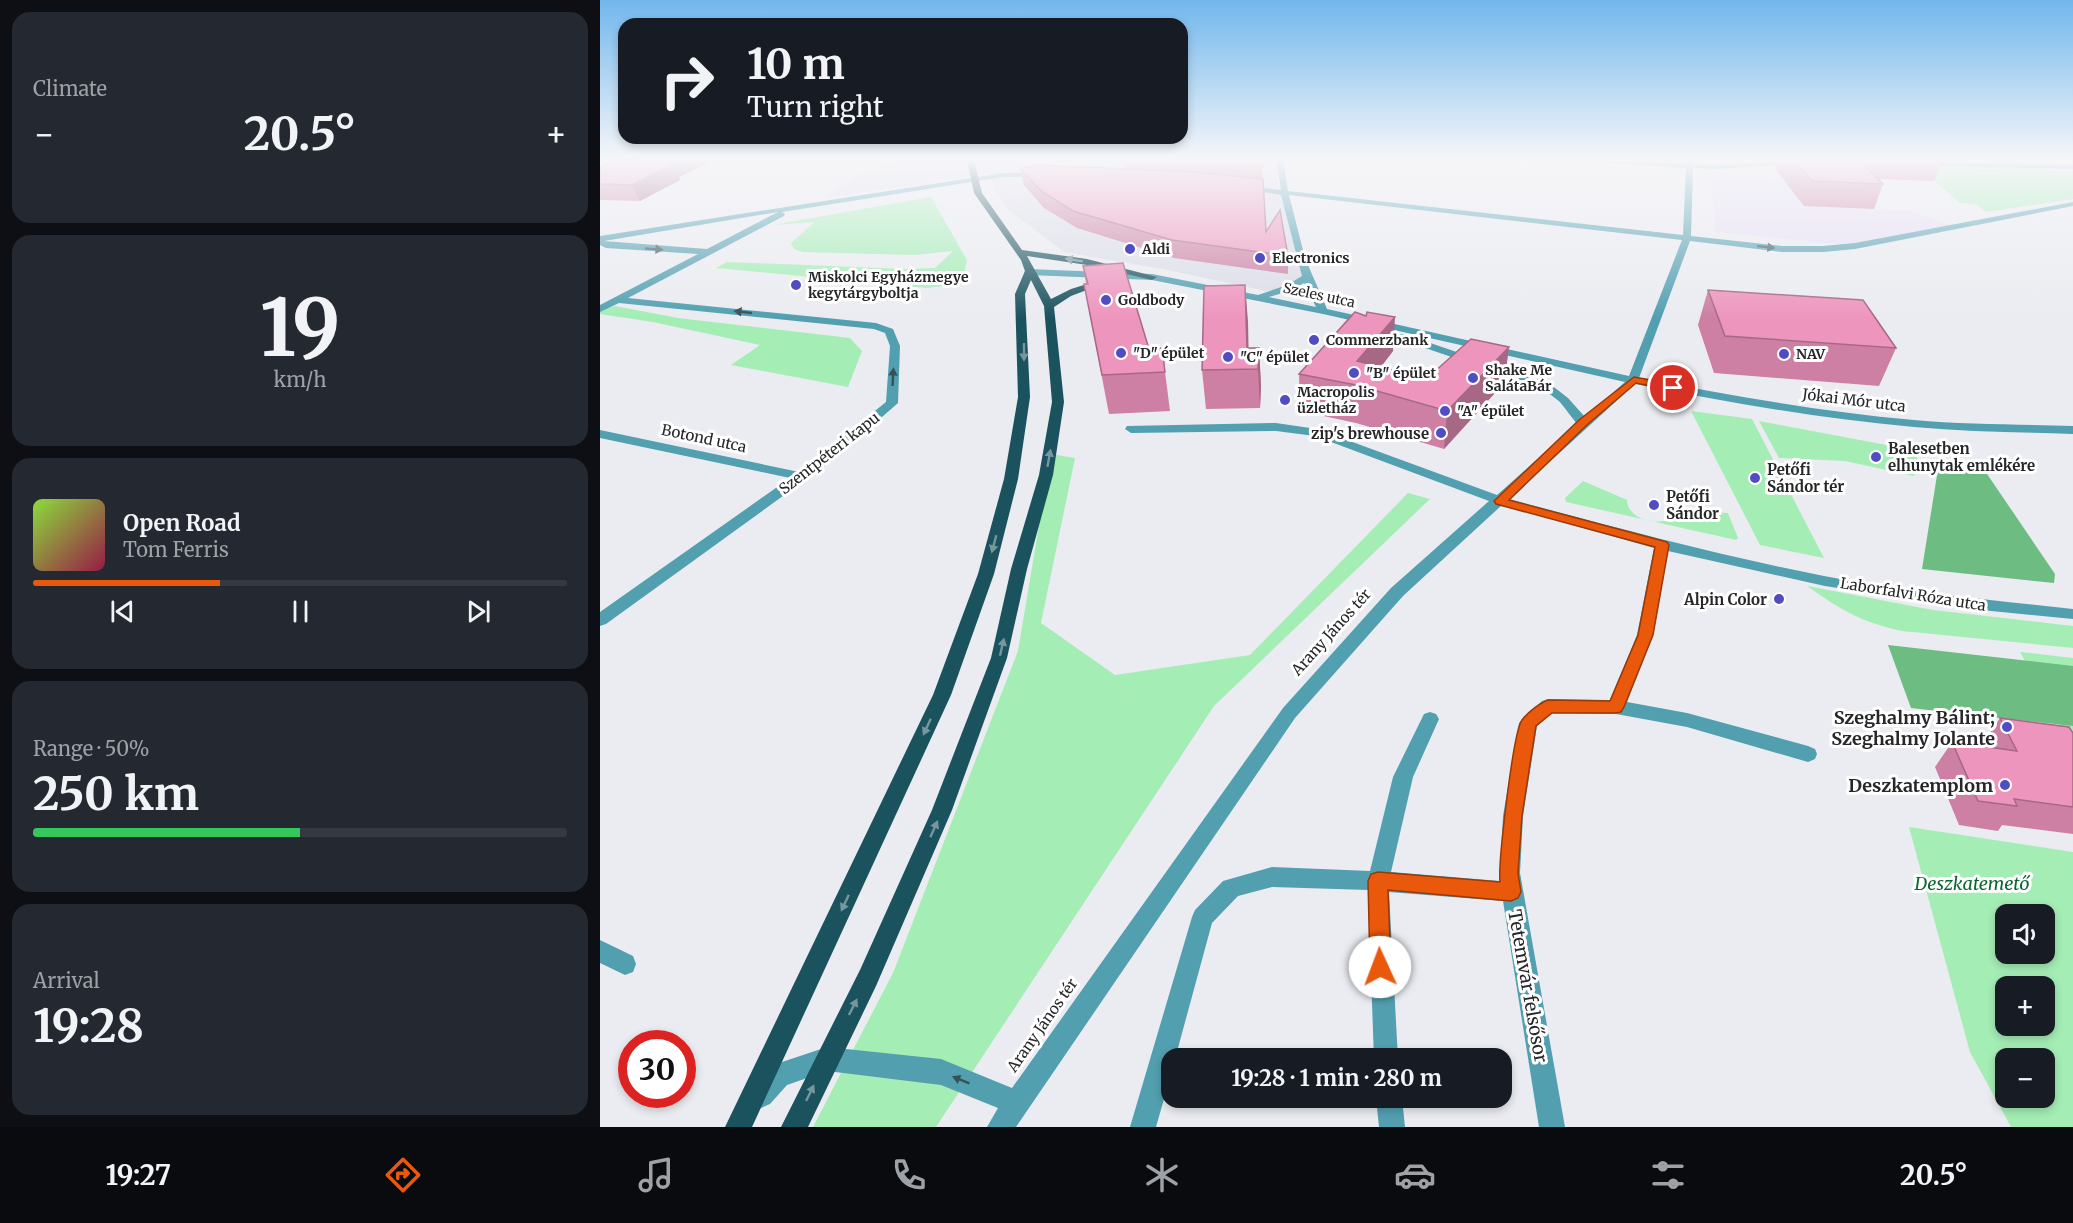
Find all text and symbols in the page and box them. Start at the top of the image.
text: 10 m [747,38,845,90]
icon: right [648,42,726,120]
text: Climate [33,76,107,101]
text: Turn right [747,90,884,124]
text: 20.5° [244,106,356,162]
text: − [33,114,55,155]
text: + [545,114,567,155]
place label: Aldi [1141,240,1170,258]
marker: Aldi [1123,242,1137,256]
one-way arrow [1757,243,1776,252]
one-way arrow [644,244,663,254]
place label: Electronics [1272,249,1350,267]
marker: Electronics [1253,251,1267,265]
one-way arrow [1065,255,1084,264]
place label: Miskolci Egyházmegye kegytárgyboltja [808,268,969,302]
marker: Miskolci Egyházmegye kegytárgyboltja [789,278,803,292]
text: 19 [260,279,340,377]
street label: Szeles utca [1281,279,1357,312]
place label: Goldbody [1118,291,1185,309]
marker: Goldbody [1099,293,1113,307]
one-way arrow [733,307,752,317]
place label: Commerzbank [1326,331,1429,349]
marker: Commerzbank [1307,333,1321,347]
one-way arrow [1019,342,1028,361]
place label: "D" épület [1133,344,1205,362]
place label: NAV [1796,345,1826,363]
marker: "D" épület [1114,346,1128,360]
marker: NAV [1777,347,1791,361]
place label: "C" épület [1240,348,1310,366]
marker: "C" épület [1221,350,1235,364]
place label: Shake Me SalátaBár [1485,361,1552,395]
pin [1647,362,1698,413]
place label: "B" épület [1366,364,1436,382]
marker: "B" épület [1347,366,1361,380]
text: km/h [274,367,326,392]
one-way arrow [889,367,898,386]
marker: Shake Me SalátaBár [1466,371,1480,385]
icon: arrive [1656,371,1689,404]
place label: Macropolis üzletház [1297,383,1375,417]
street label: Jókai Mór utca [1800,384,1907,416]
marker: Macropolis üzletház [1278,393,1292,407]
place label: "A" épület [1457,402,1525,420]
marker: "A" épület [1438,404,1452,418]
street label: Szentpéteri kapu [775,408,883,498]
street label: Botond utca [660,420,748,456]
place label: zip's brewhouse [1311,424,1429,443]
marker: zip's brewhouse [1434,426,1448,440]
place label: Balesetben elhunytak emlékére [1888,439,2035,475]
one-way arrow [1044,448,1053,467]
marker: Balesetben elhunytak emlékére [1869,450,1883,464]
place label: Petőfi Sándor tér [1767,460,1844,496]
marker: Petőfi Sándor tér [1748,471,1762,485]
place label: Petőfi Sándor [1666,487,1719,523]
marker: Petőfi Sándor [1647,498,1661,512]
text: Open Road [123,509,241,537]
one-way arrow [989,535,998,553]
text: Tom Ferris [123,537,229,562]
street label: Laborfalvi Róza utca [1839,573,1987,615]
street label: Arany János tér [1286,585,1375,680]
place label: Alpin Color [1683,590,1767,609]
marker: Alpin Color [1772,592,1786,606]
icon: previous [106,595,139,628]
icon: pause [284,595,317,628]
icon: next [462,595,495,628]
one-way arrow [997,637,1007,656]
place label: Szeghalmy Bálint; Szeghalmy Jolante [1831,706,1995,750]
one-way arrow [923,718,932,735]
marker: Szeghalmy Bálint; Szeghalmy Jolante [2000,720,2014,734]
text: Range · 50% [33,736,150,761]
text: 250 km [33,766,199,822]
place label: Deszkatemplom [1848,774,1993,797]
marker: Deszkatemplom [1998,778,2012,792]
one-way arrow [929,820,939,838]
park label: Deszkatemető [1913,872,2031,895]
one-way arrow [840,895,849,912]
map controls [1995,904,2055,1108]
button: sound [1995,904,2055,964]
street label: Tetemvár felsősor [1503,908,1553,1064]
position arrow [1348,935,1412,999]
text: Arrival [33,968,100,993]
street label: Arany János tér [1002,974,1081,1076]
button: + [1995,976,2055,1036]
text: 19:28 [33,998,144,1054]
one-way arrow [848,998,858,1016]
speed limit sign: 30 [618,1030,696,1108]
button: − [1995,1048,2055,1108]
text: 19:28 · 1 min · 280 m [1231,1064,1442,1092]
one-way arrow [952,1075,970,1084]
one-way arrow [805,1084,815,1102]
icon: directions [382,1154,424,1196]
icon: music [635,1154,677,1196]
icon: phone [888,1154,930,1196]
icon: climate [1141,1154,1183,1196]
icon: car [1394,1154,1436,1196]
icon: filters [1647,1154,1689,1196]
text: 19:27 [106,1158,171,1192]
text: 20.5° [1900,1158,1967,1192]

